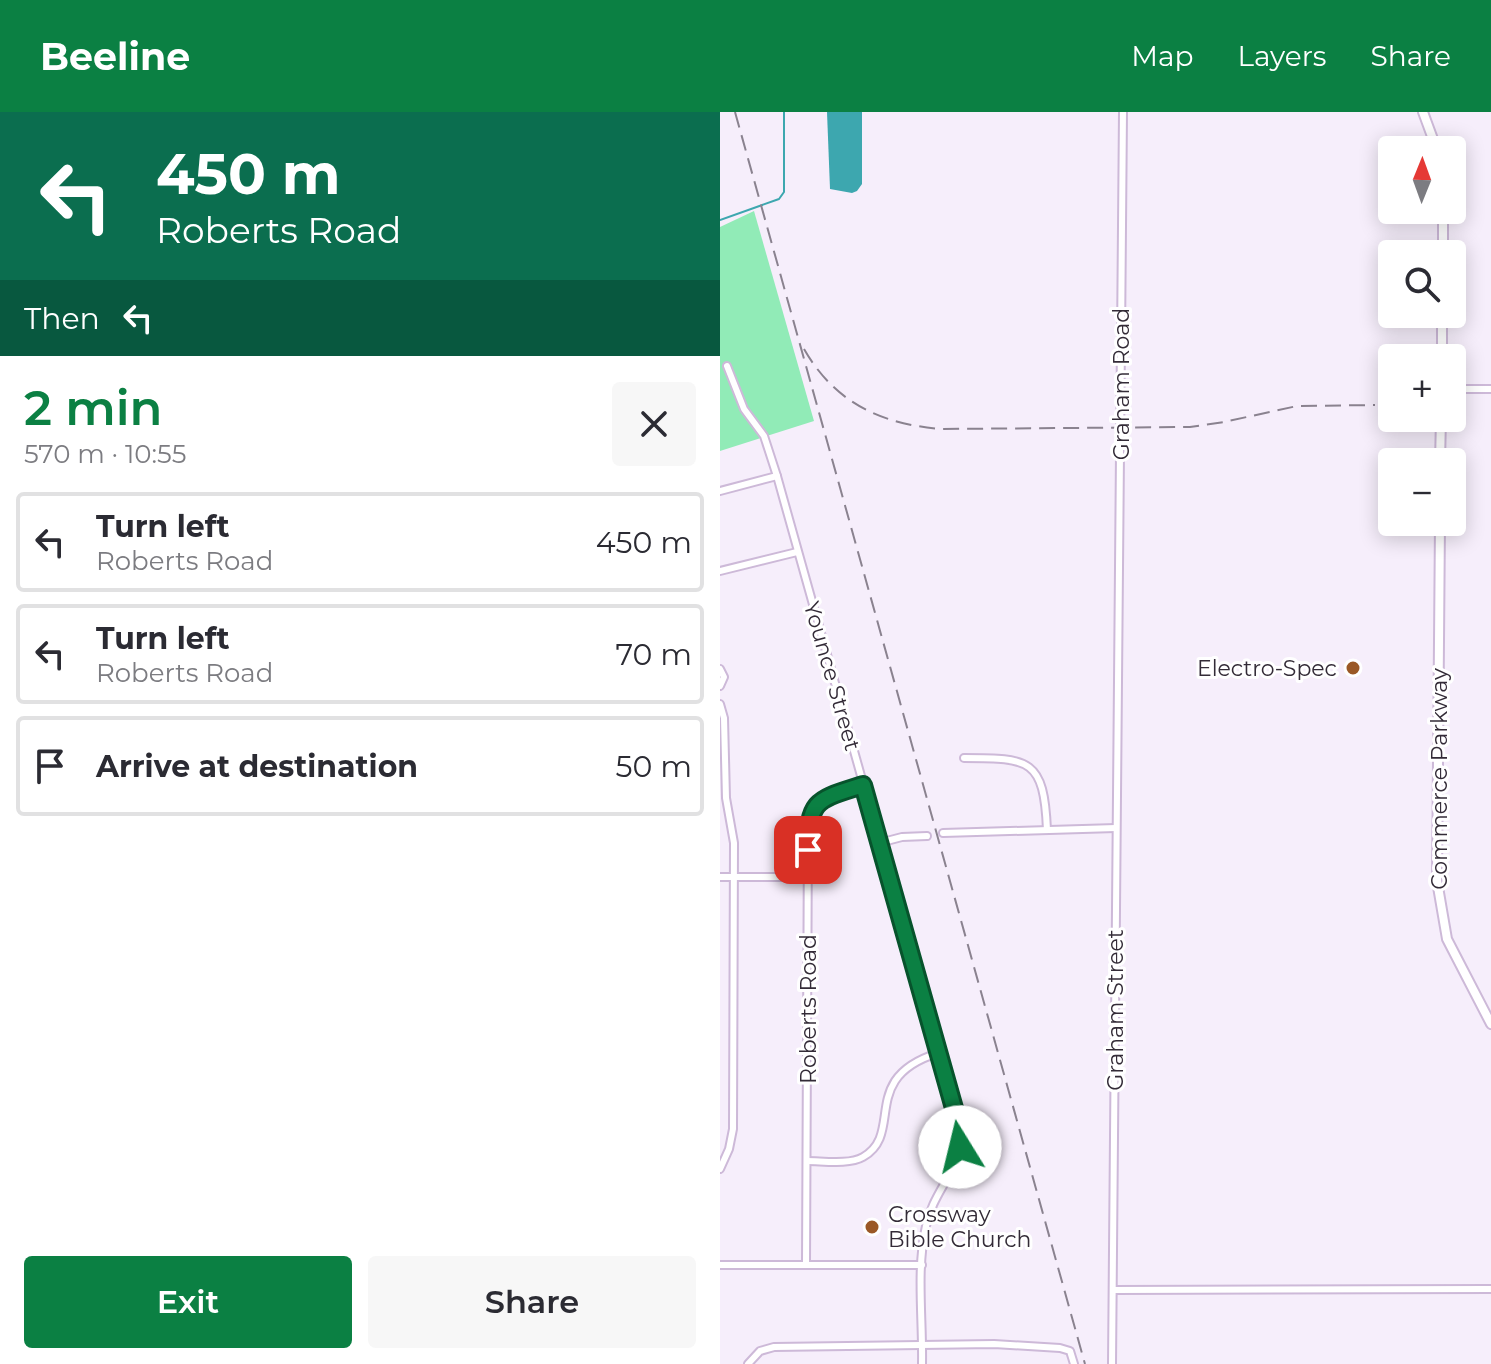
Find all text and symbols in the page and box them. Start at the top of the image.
text: Beeline [40,33,190,80]
text: Map [1131,39,1194,73]
text: Layers [1238,39,1327,73]
text: Share [1371,39,1451,73]
north arrow [1378,136,1466,224]
map controls [1378,136,1466,536]
text: 450 m [156,140,341,208]
icon: left [24,144,128,248]
text: Roberts Road [156,208,401,252]
button: search [1378,240,1466,328]
icon: left [116,296,160,340]
text: Then [24,300,100,337]
street label: Graham Road [1108,308,1135,460]
button: + [1378,344,1466,432]
text: 2 min [24,379,162,437]
button: close [612,382,696,466]
text: 570 m · 10:55 [24,438,186,470]
button: − [1378,448,1466,536]
text: Turn left [96,508,229,545]
icon: left [28,520,72,564]
text: 450 m [596,524,692,561]
text: Roberts Road [96,545,273,577]
street label: Younce Street [798,598,866,754]
text: Turn left [96,620,229,657]
icon: left [28,632,72,676]
text: 70 m [615,636,692,673]
place label: Electro-Spec [1197,655,1337,682]
text: Roberts Road [96,657,273,689]
marker: Electro-Spec [1344,659,1362,677]
street label: Commerce Parkway [1426,668,1453,890]
icon: arrive [28,744,72,788]
text: Arrive at destination [96,748,418,785]
text: 50 m [615,748,692,785]
pin [774,816,842,884]
icon: arrive [786,828,830,872]
street label: Graham Street [1102,929,1129,1091]
street label: Roberts Road [795,934,822,1084]
position arrow [918,1105,1002,1189]
place label: Crossway Bible Church [888,1201,1031,1253]
marker: Crossway Bible Church [863,1218,881,1236]
button: Exit [24,1256,352,1348]
button: Share [368,1256,696,1348]

